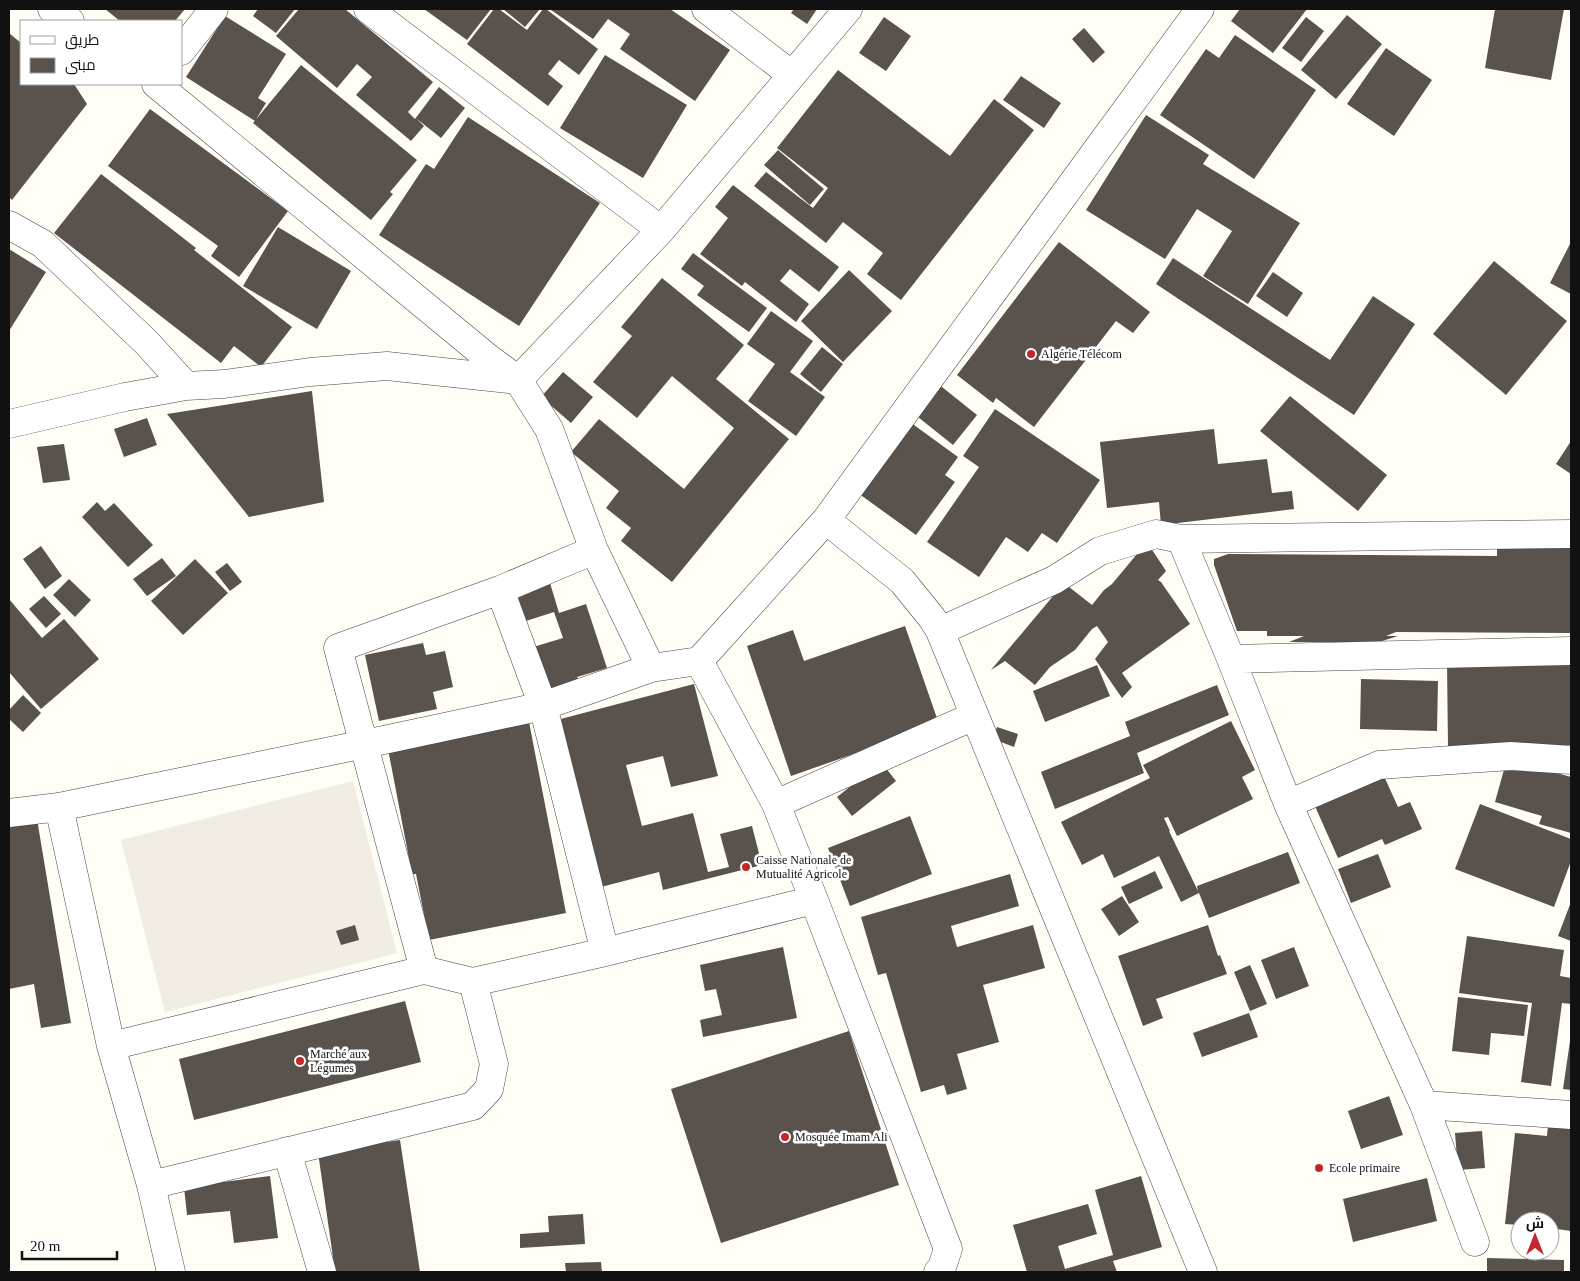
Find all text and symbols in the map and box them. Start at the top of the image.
legend [20,20,182,85]
text: طريق [65,32,99,50]
text: مبنى [65,57,96,75]
place label: Algérie Télécom [1041,347,1122,361]
marker: Algérie Télécom [1025,348,1037,360]
place label: Caisse Nationale de Mutualité Agricole [756,853,851,881]
marker: Caisse Nationale de Mutualité Agricole [740,861,752,873]
place label: Marché aux Légumes [310,1047,367,1075]
marker: Marché aux Légumes [294,1055,306,1067]
place label: Mosquée Imam Ali [795,1130,888,1144]
marker: Mosquée Imam Ali [779,1131,791,1143]
place label: Ecole primaire [1329,1161,1400,1175]
marker: Ecole primaire [1313,1162,1325,1174]
north arrow [1510,1211,1560,1261]
text: ش [1526,1215,1544,1232]
scale bar [22,1228,118,1260]
text: 20 m [30,1238,61,1254]

